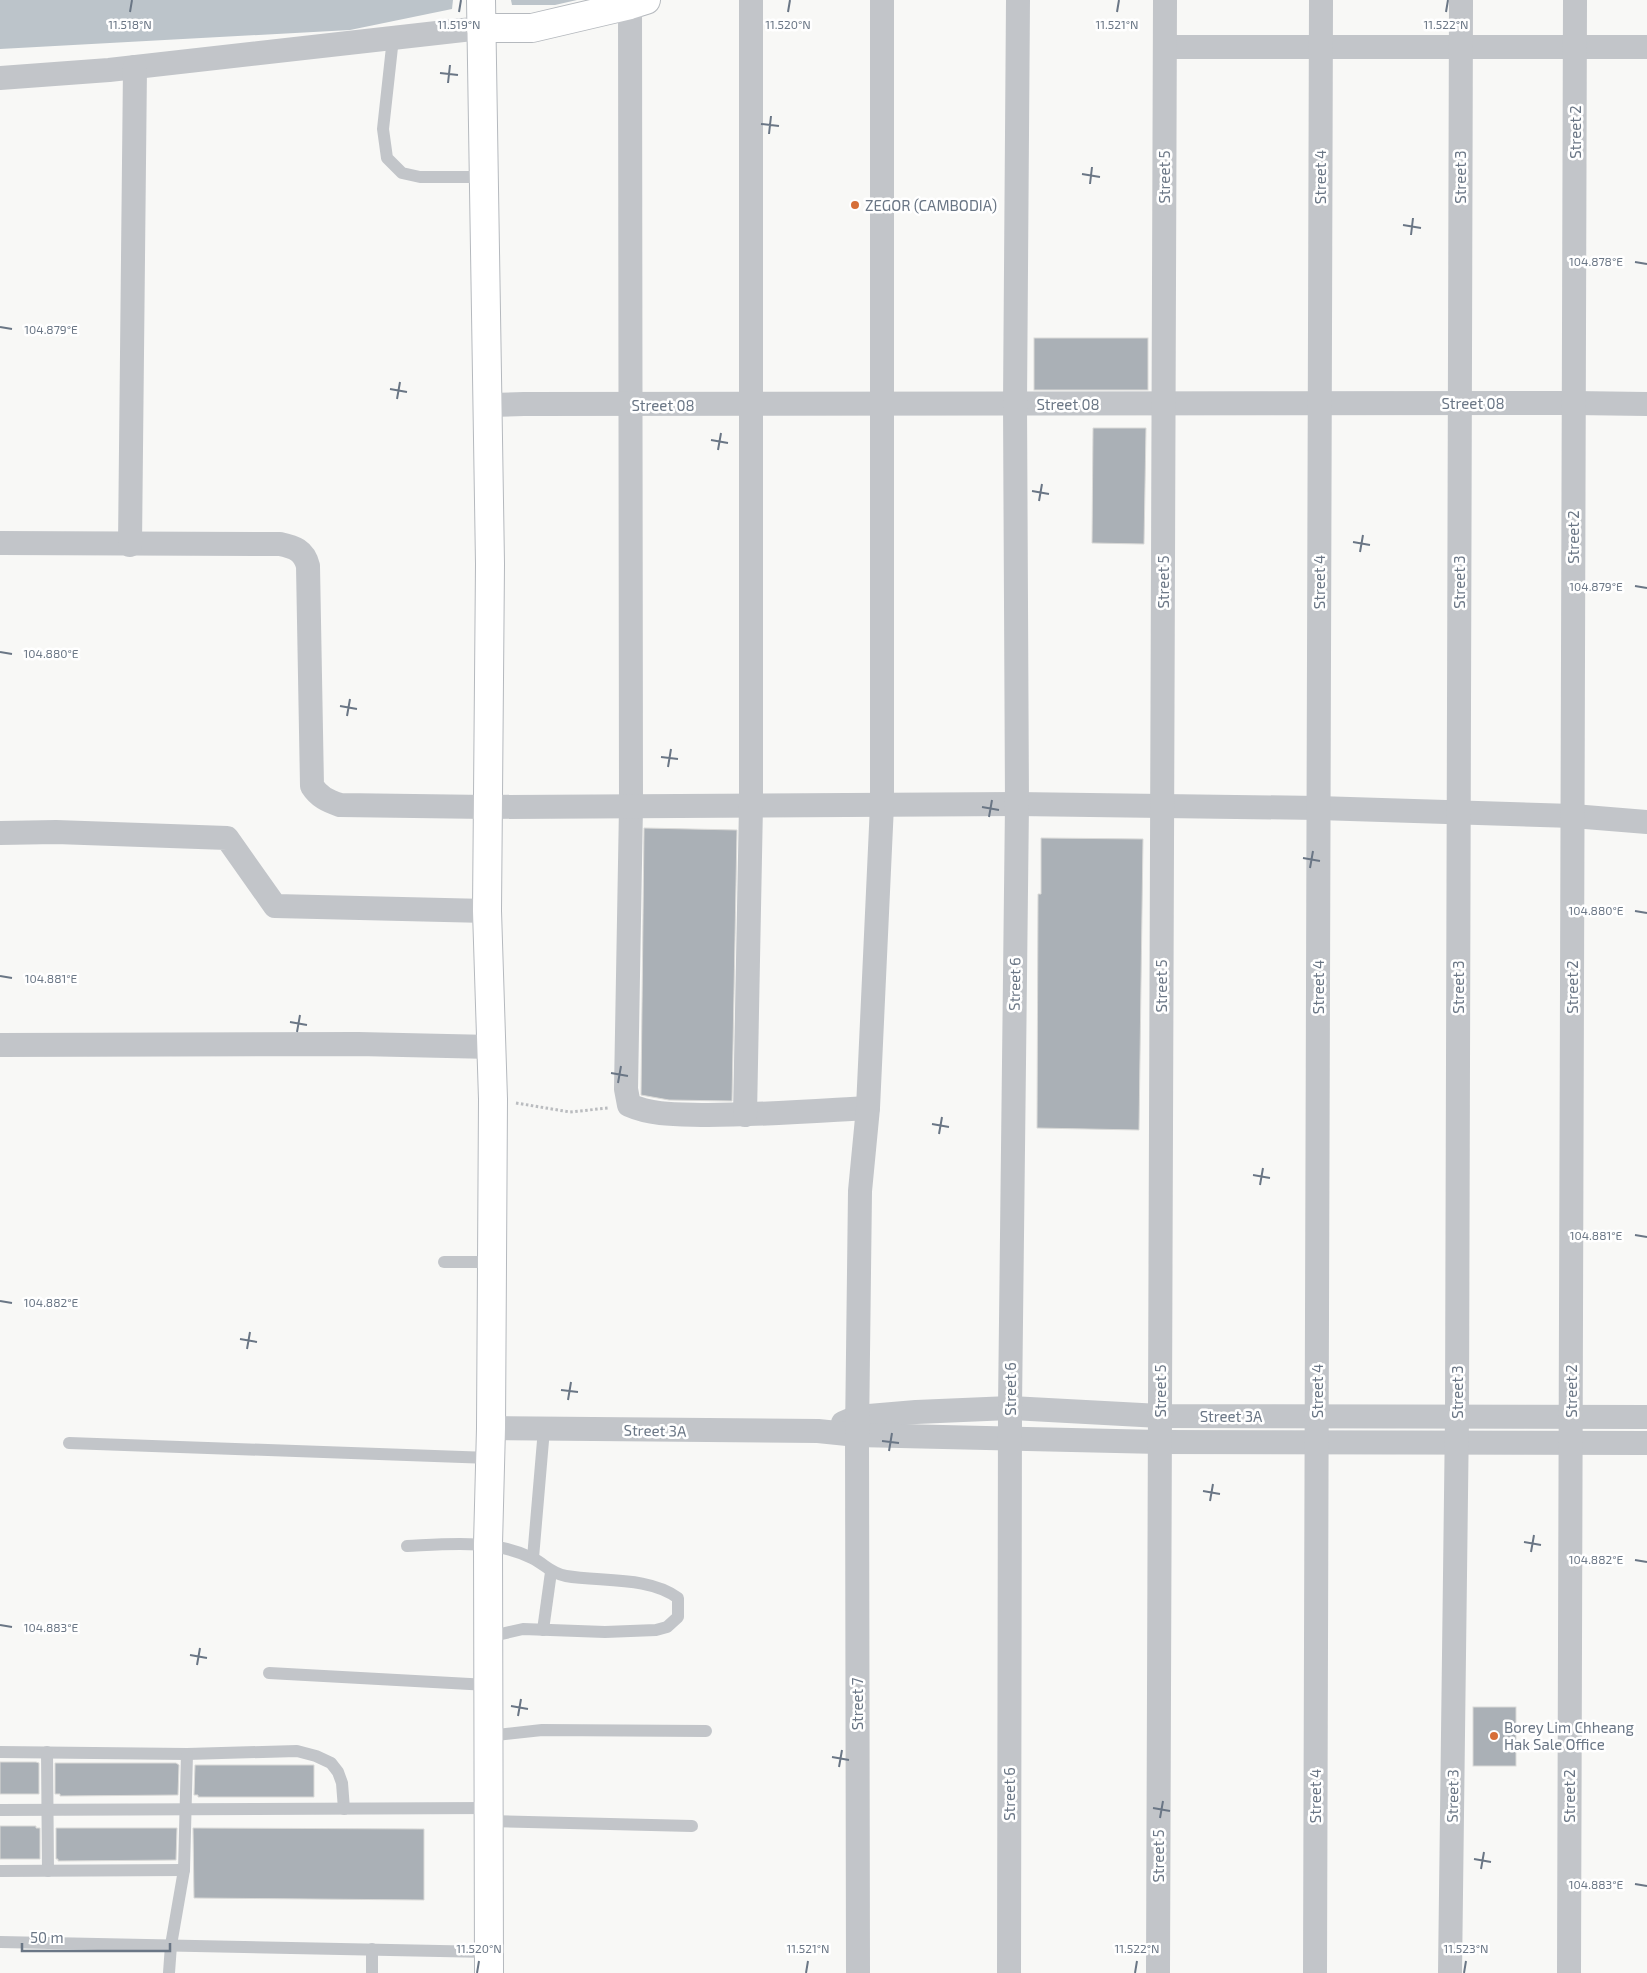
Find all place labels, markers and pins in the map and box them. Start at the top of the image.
place label: ZEGOR (CAMBODIA) [865,196,997,214]
marker: ZEGOR (CAMBODIA) [849,199,861,211]
place label: Borey Lim Chheang Hak Sale Office [1504,1718,1635,1753]
marker: Borey Lim Chheang Hak Sale Office [1488,1730,1500,1742]

